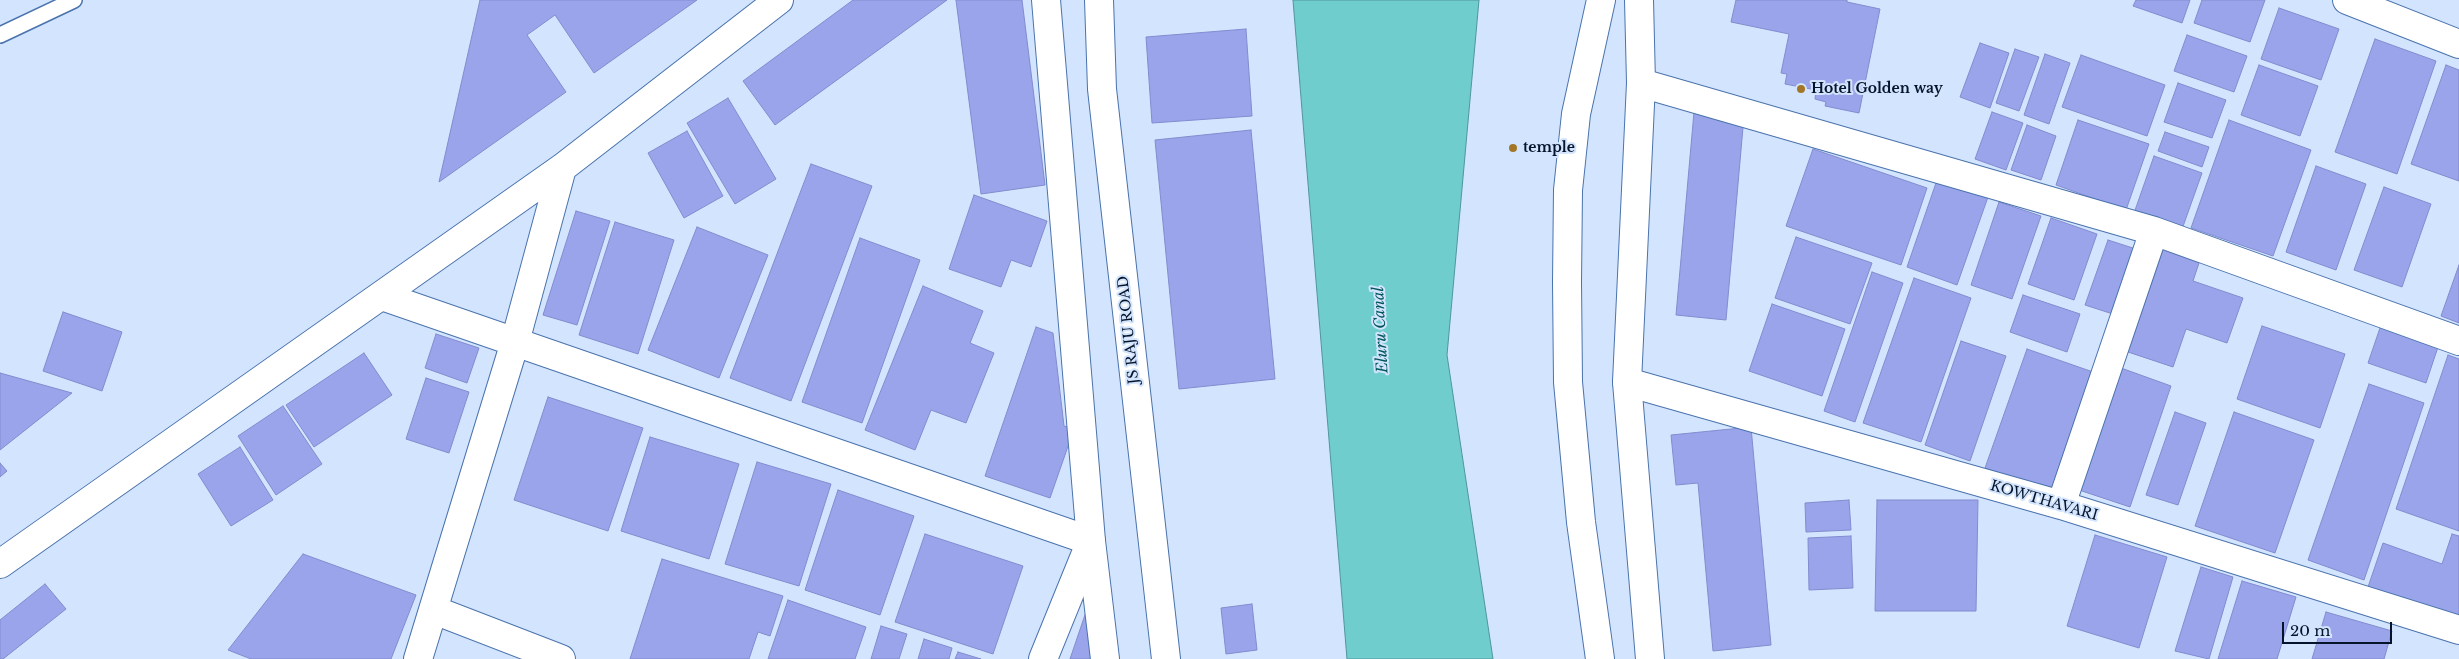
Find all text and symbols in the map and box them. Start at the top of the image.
place label: Hotel Golden way [1811,81,1943,97]
marker: Hotel Golden way [1795,83,1807,95]
place label: temple [1523,140,1575,156]
marker: temple [1507,142,1519,154]
street label: JS RAJU ROAD [1115,275,1143,385]
water label: Eluru Canal [1370,286,1392,374]
street label: KOWTHAVARI [1988,478,2100,524]
scale bar [2284,612,2394,644]
text: 20 m [2290,621,2330,640]

